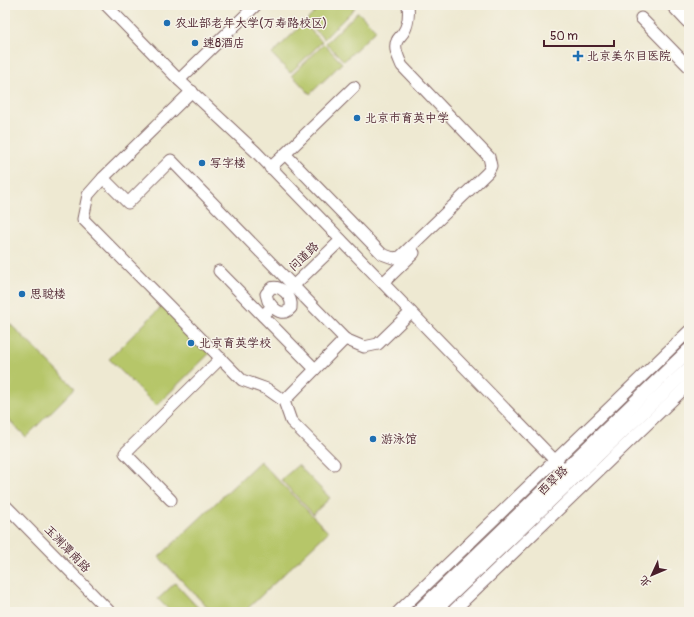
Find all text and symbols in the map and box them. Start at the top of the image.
place label: 农业部老年大学(万寿路校区) [175,16,327,31]
marker: 农业部老年大学(万寿路校区) [162,18,172,28]
scale bar [544,22,614,48]
text: 50 m [550,29,578,44]
place label: 速8酒店 [203,36,245,51]
marker: 速8酒店 [190,38,200,48]
place label: 北京美尔目医院 [587,49,671,64]
marker: 北京美尔目医院 [572,50,584,62]
place label: 北京市育英中学 [365,111,449,126]
marker: 北京市育英中学 [352,113,362,123]
place label: 写字楼 [210,156,246,171]
marker: 写字楼 [197,158,207,168]
street label: 问道路 [286,239,322,275]
place label: 思聪楼 [30,287,66,302]
marker: 思聪楼 [17,289,27,299]
place label: 北京育英学校 [199,336,271,351]
marker: 北京育英学校 [186,338,196,348]
place label: 游泳馆 [381,432,417,447]
marker: 游泳馆 [368,434,378,444]
street label: 西翠路 [535,463,571,499]
street label: 玉渊潭南路 [41,522,93,576]
north arrow [632,555,672,595]
text: 北 [637,573,654,590]

